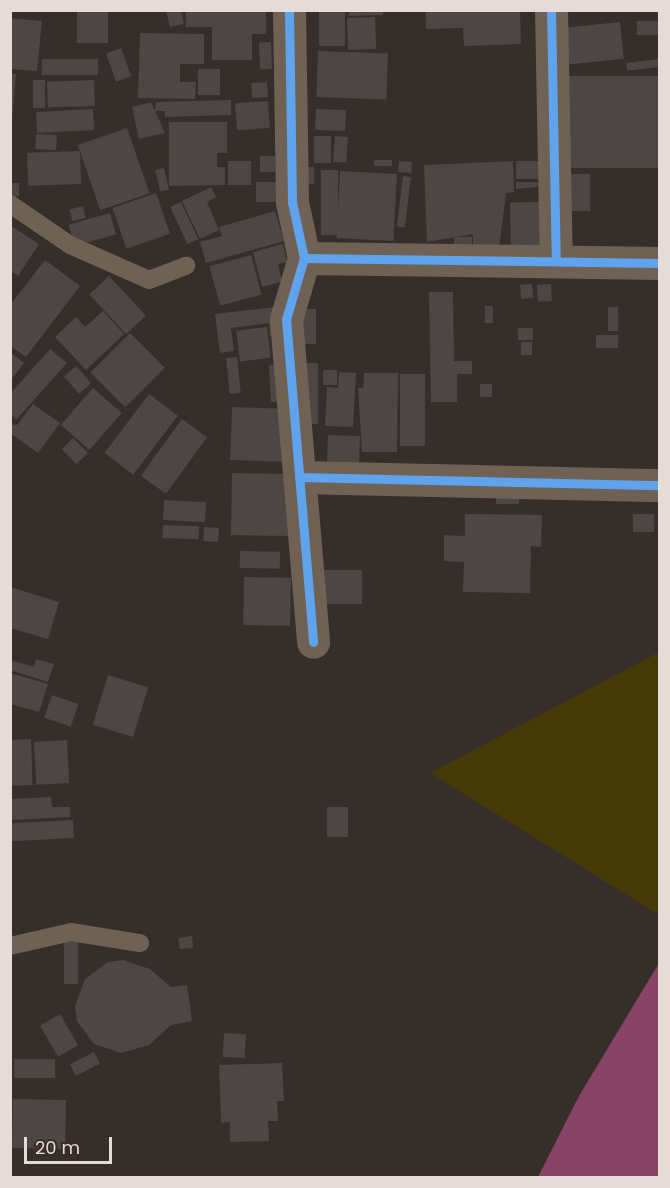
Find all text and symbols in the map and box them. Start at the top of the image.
scale bar [27,1125,116,1163]
text: 20 m [35,1135,80,1160]

